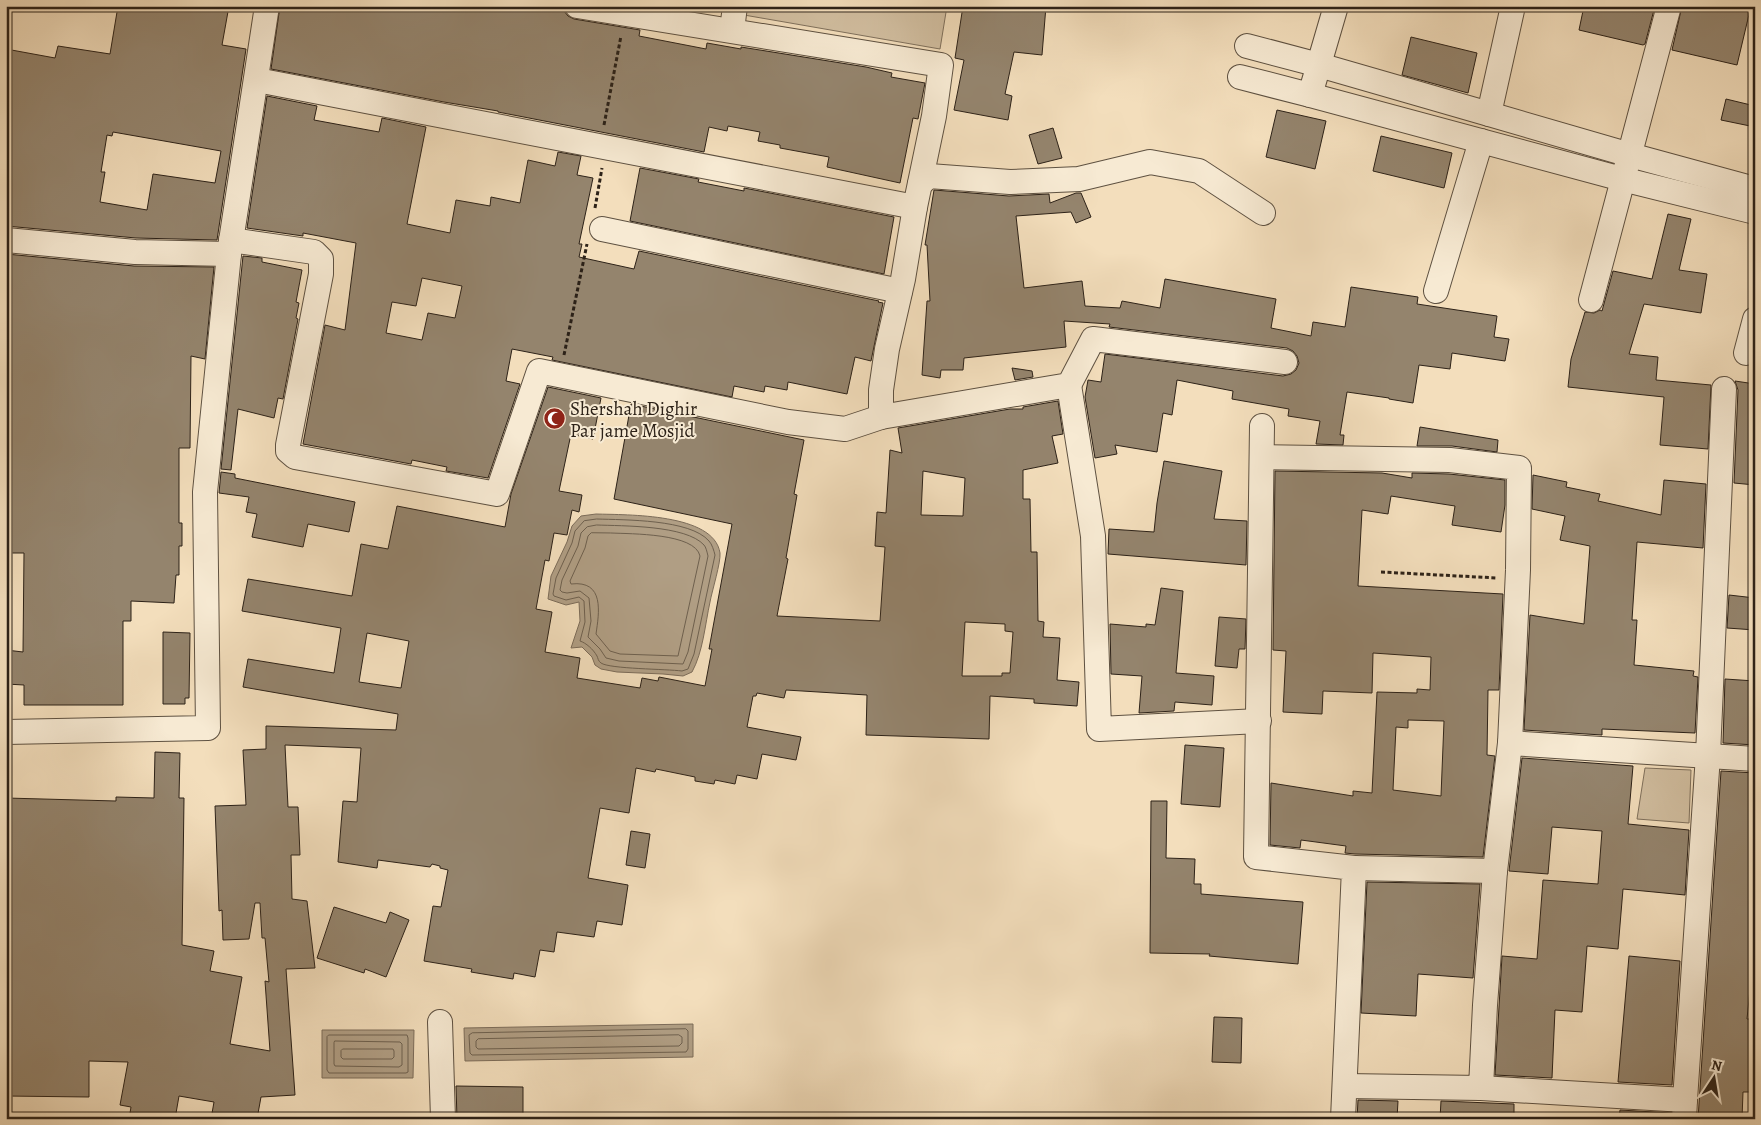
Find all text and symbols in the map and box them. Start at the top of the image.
place label: Shershah Dighir Par jame Mosjid [570,396,697,444]
mosque icon: Shershah Dighir Par jame Mosjid [542,407,566,431]
north arrow [1688,1052,1738,1102]
text: N [1710,1055,1724,1076]

